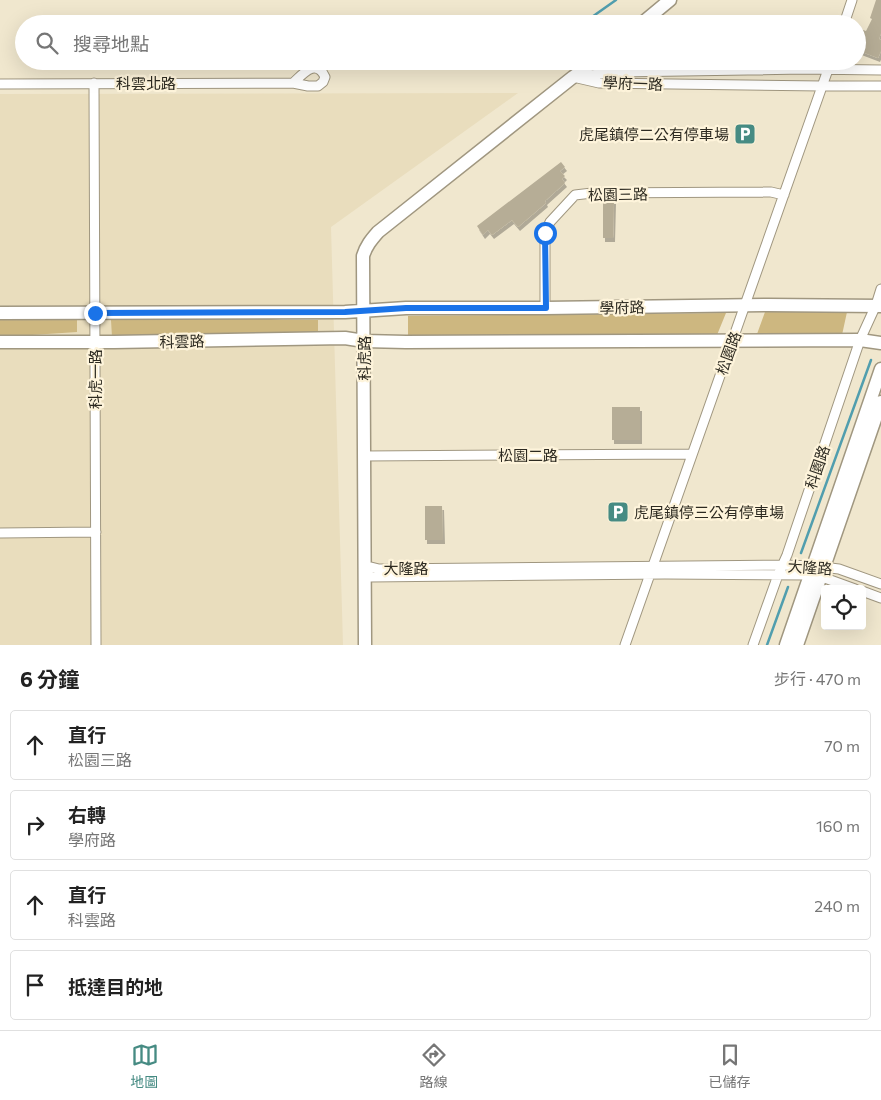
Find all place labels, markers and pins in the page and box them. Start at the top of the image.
parking icon: 虎尾鎮停二公有停車場 [733,122,757,146]
place label: 虎尾鎮停二公有停車場 [579,125,729,143]
parking icon: 虎尾鎮停三公有停車場 [606,500,630,524]
place label: 虎尾鎮停三公有停車場 [634,503,784,521]

